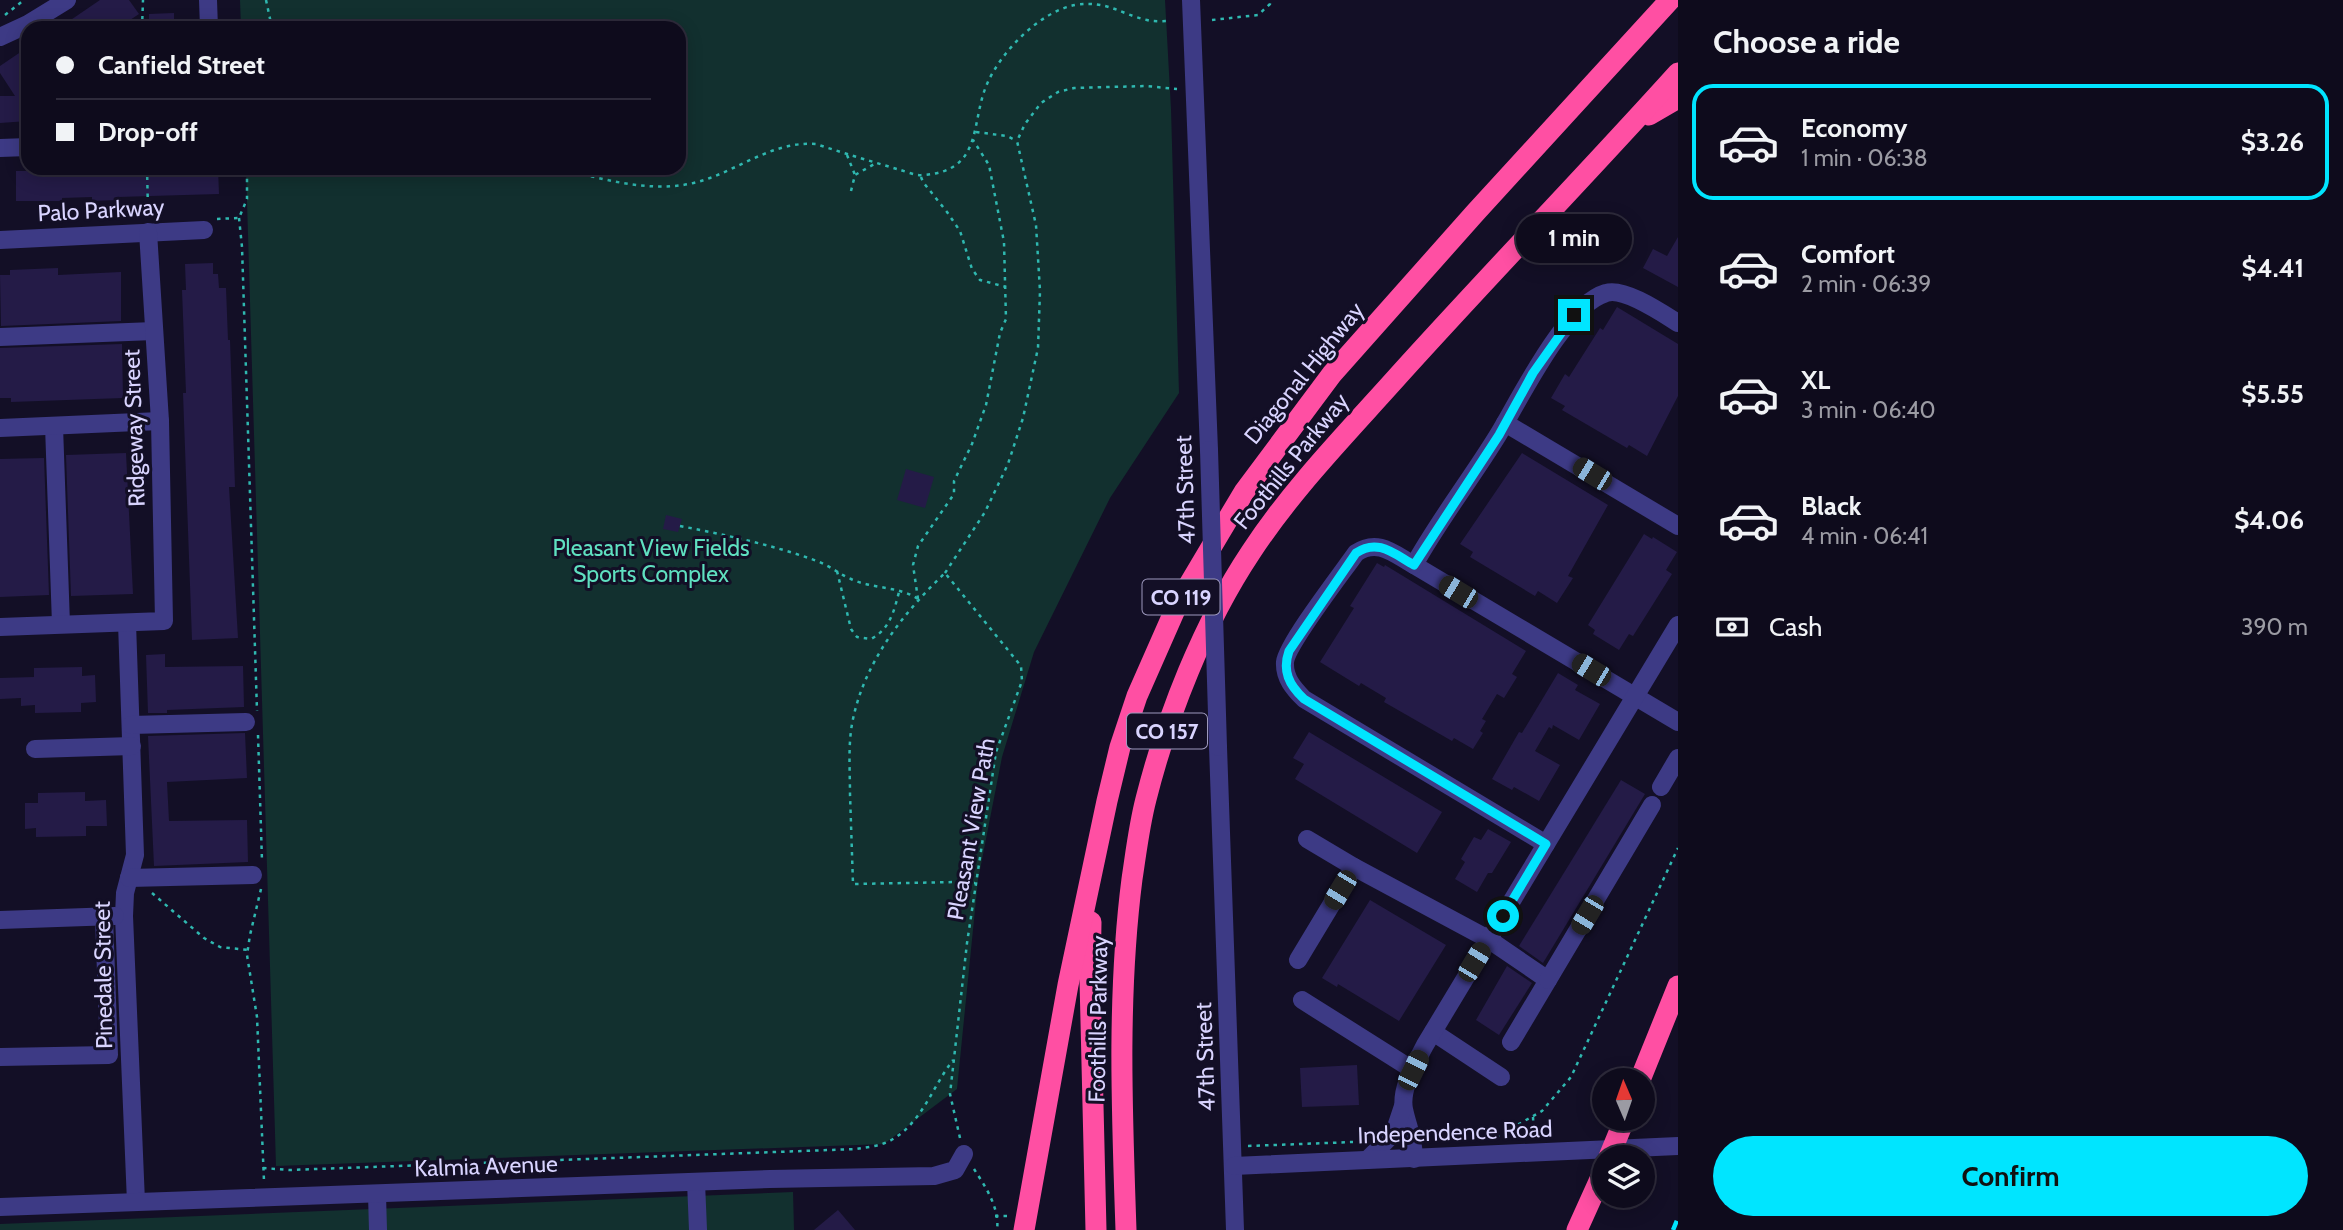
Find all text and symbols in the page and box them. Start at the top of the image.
text: Choose a ride [1713,22,1900,61]
text: Canfield Street [98,49,265,81]
icon: car [1717,111,1780,174]
text: Economy [1801,112,1907,144]
text: Drop-off [98,116,198,148]
text: $3.26 [2241,126,2304,158]
text: 1 min · 06:38 [1801,144,1928,172]
street label: Palo Parkway [37,193,166,227]
callout: 1 min [1516,214,1632,262]
text: 1 min [1548,224,1600,252]
icon: car [1717,237,1780,300]
text: Comfort [1801,238,1895,270]
text: $4.41 [2241,252,2304,284]
text: 2 min · 06:39 [1801,270,1931,298]
street label: Diagonal Highway [1238,296,1370,450]
route end [1558,299,1590,331]
street label: Ridgeway Street [117,348,151,507]
icon: car [1717,363,1780,426]
text: XL [1801,364,1830,396]
text: $5.55 [2241,378,2304,410]
street label: Foothills Parkway [1228,387,1355,535]
text: 3 min · 06:40 [1801,396,1936,424]
street label: 47th Street [1169,435,1201,545]
car [1569,454,1616,494]
icon: car [1717,489,1780,552]
text: Black [1801,490,1861,522]
text: $4.06 [2234,504,2304,536]
text: 4 min · 06:41 [1801,522,1928,550]
park label: Pleasant View Fields Sports Complex [553,534,750,588]
car [1435,572,1482,612]
road number: CO 119 [1142,580,1220,614]
icon: cash [1713,608,1751,646]
text: Cash [1769,611,1822,643]
text: 390 m [2241,613,2308,641]
car [1568,650,1615,690]
road number: CO 157 [1127,714,1207,748]
street label: Pleasant View Path [941,736,1001,922]
car [1321,867,1360,913]
car [1568,892,1607,938]
route start [1487,900,1519,932]
street label: Pinedale Street [88,901,118,1049]
street label: Foothills Parkway [1083,935,1113,1103]
car [1455,939,1494,985]
street label: 47th Street [1189,1002,1221,1112]
car [1395,1047,1432,1093]
north arrow [1592,1068,1656,1130]
map controls [1592,1068,1655,1208]
street label: Independence Road [1357,1115,1553,1149]
button: Confirm [1713,1136,2308,1216]
button: layers [1592,1145,1655,1208]
street label: Kalmia Avenue [414,1149,559,1182]

